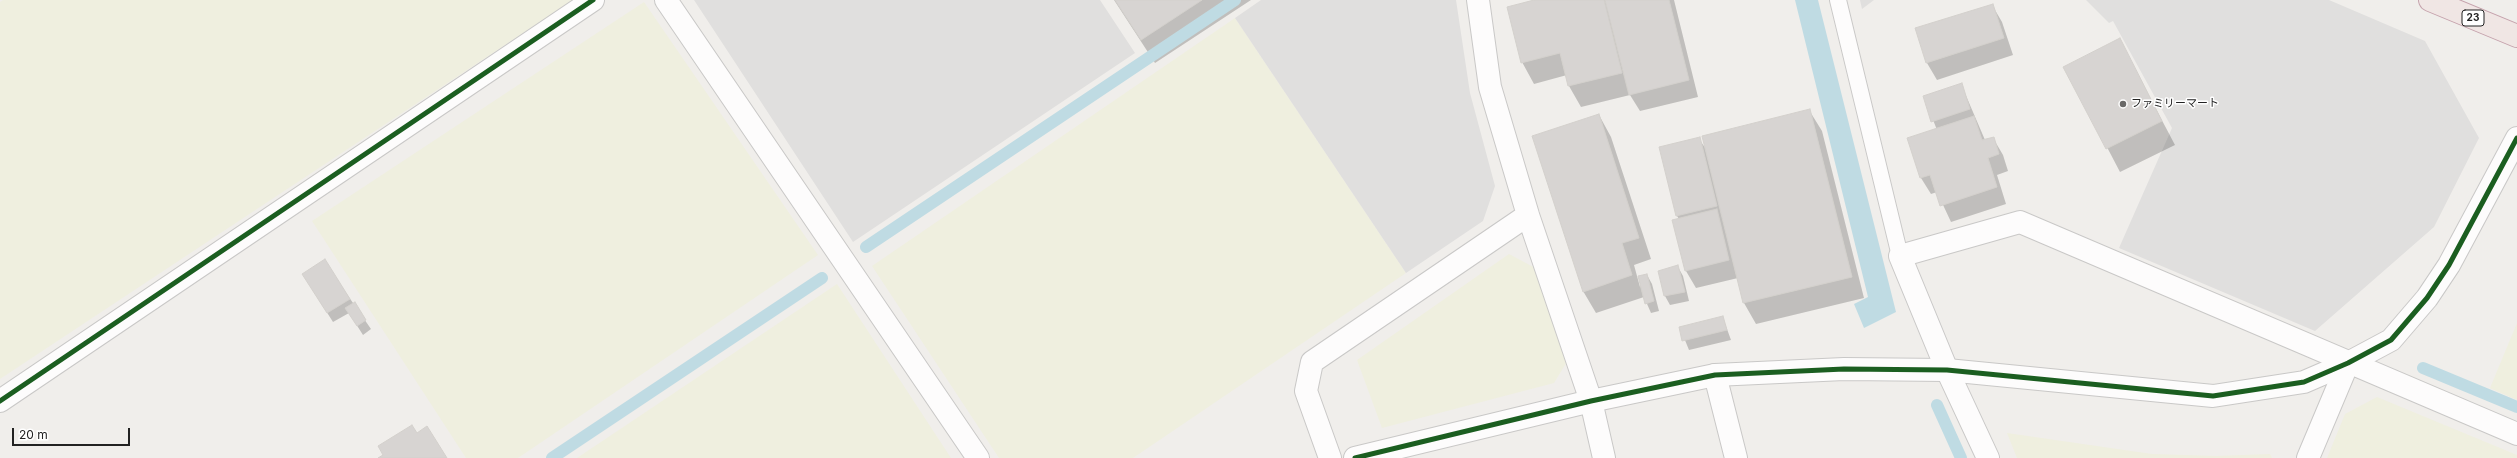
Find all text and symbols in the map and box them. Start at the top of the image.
road number: 23 [2462,10,2484,26]
place label: ファミリーマート [2131,97,2219,111]
marker: ファミリーマート [2118,99,2128,109]
scale bar [14,420,132,446]
text: 20 m [19,427,48,442]

